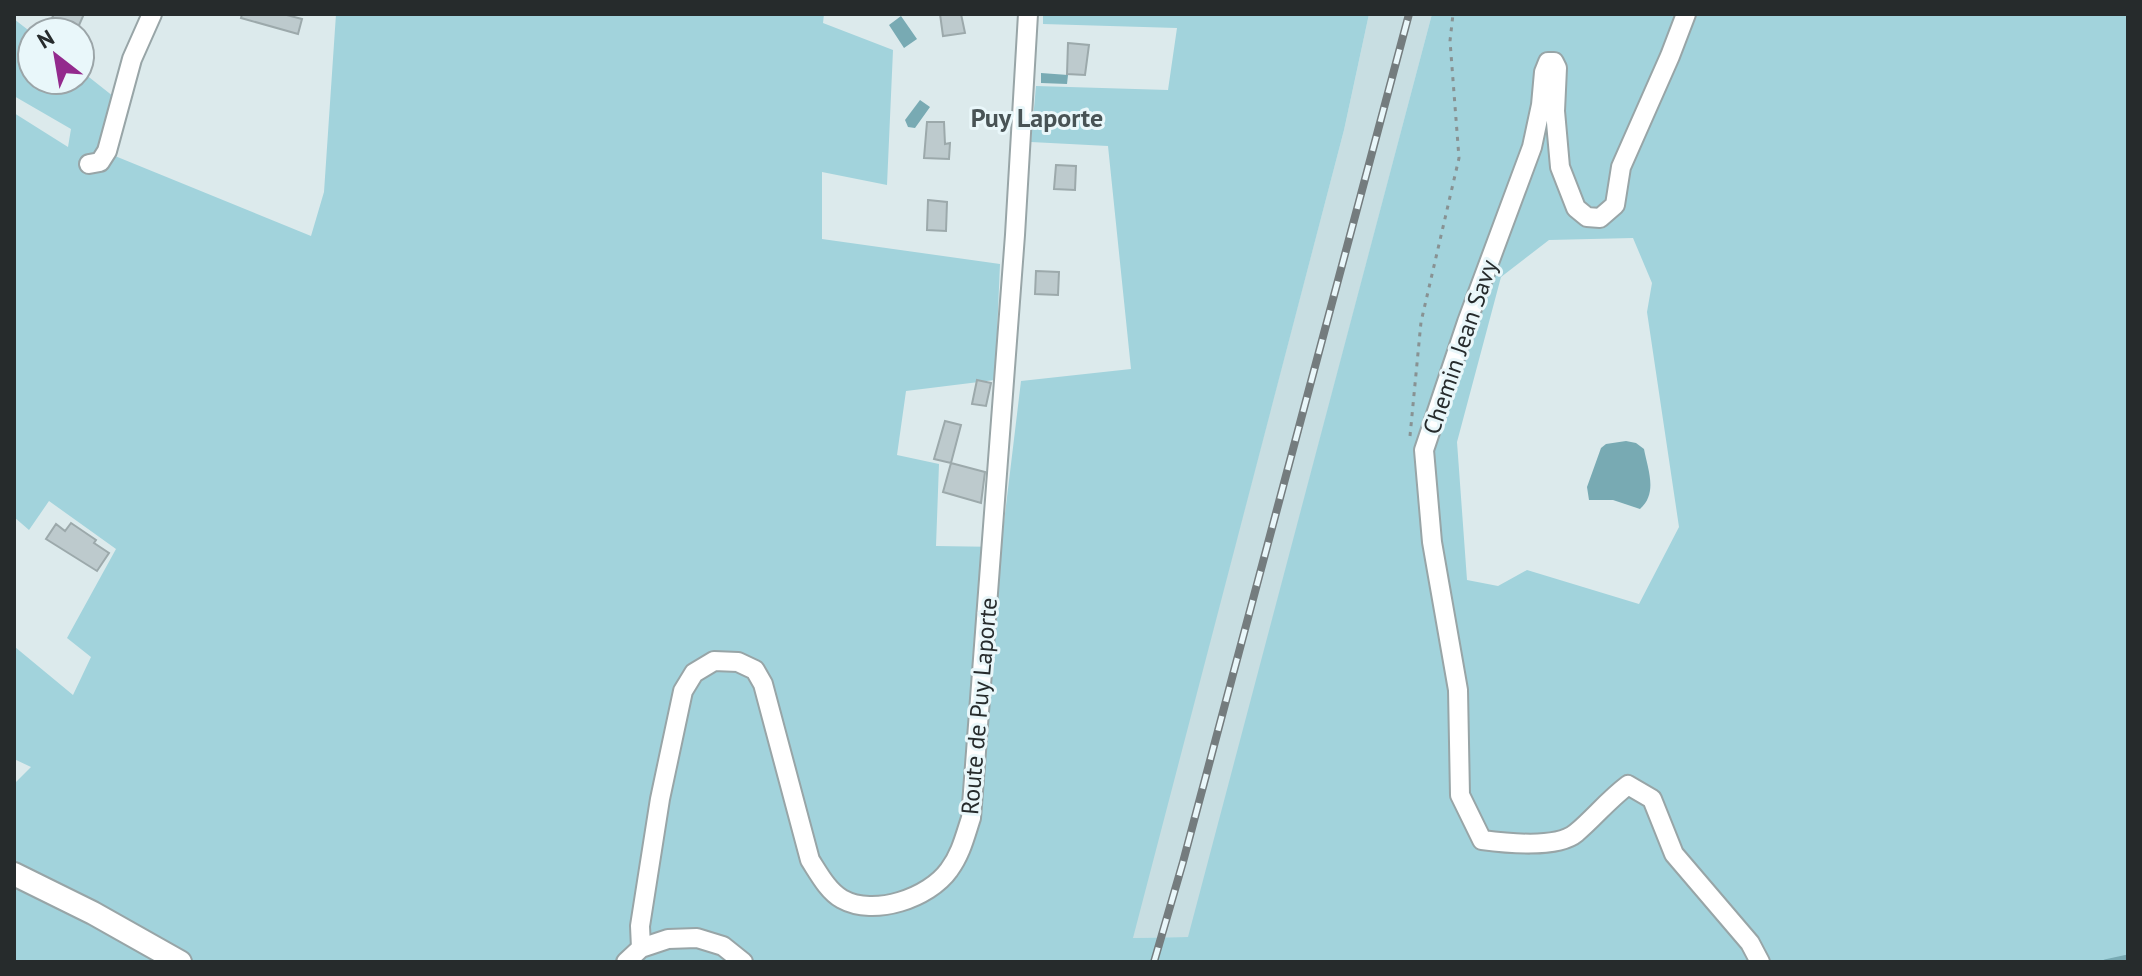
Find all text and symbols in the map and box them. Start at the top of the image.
north arrow [16,16,96,96]
text: N [32,23,59,55]
district label: Puy Laporte [971,101,1103,134]
street label: Chemin Jean Savy [1416,256,1504,438]
street label: Route de Puy Laporte [954,596,1004,816]

